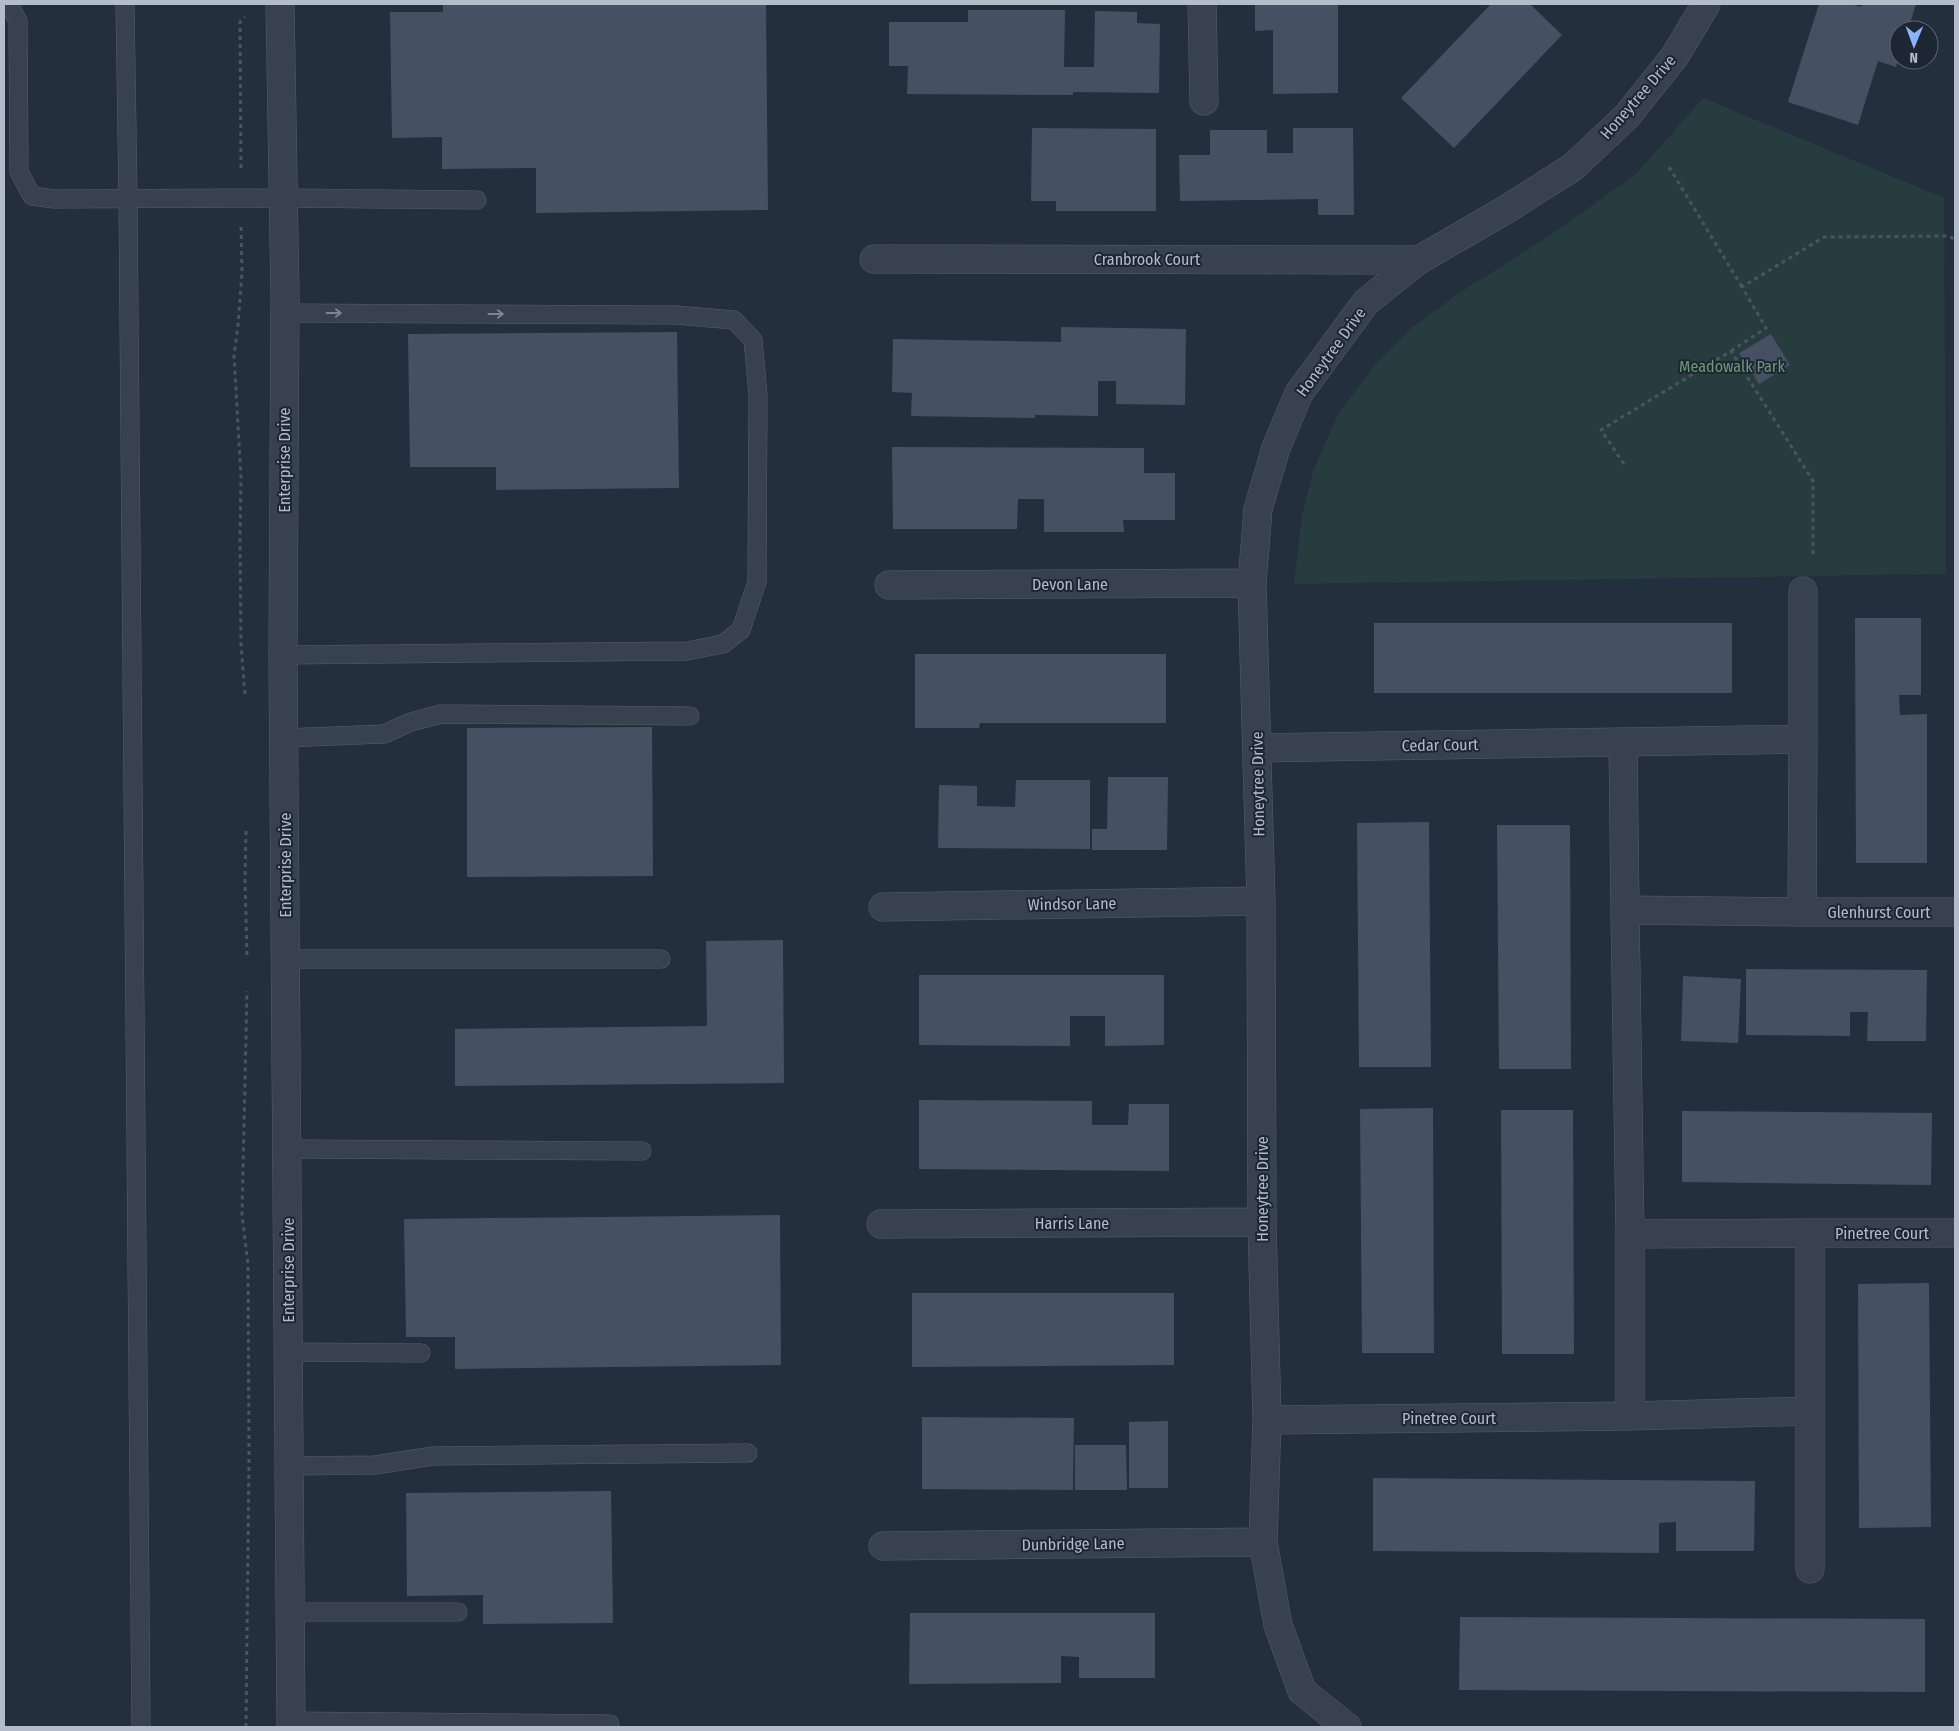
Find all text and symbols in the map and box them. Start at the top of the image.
north arrow [1889,20,1939,70]
text: N [1909,49,1918,66]
street label: Honeytree Drive [1596,51,1680,143]
street label: Cranbrook Court [1094,250,1201,269]
street label: Honeytree Drive [1292,304,1370,400]
one-way arrow [325,309,341,318]
one-way arrow [488,309,504,319]
park label: Meadowalk Park [1679,357,1785,376]
street label: Enterprise Drive [275,408,294,512]
street label: Devon Lane [1032,575,1108,594]
street label: Honeytree Drive [1248,731,1268,837]
street label: Cedar Court [1401,735,1479,755]
street label: Enterprise Drive [276,813,295,917]
street label: Windsor Lane [1027,894,1117,914]
street label: Glenhurst Court [1827,903,1931,922]
street label: Honeytree Drive [1253,1136,1272,1242]
street label: Harris Lane [1035,1214,1109,1233]
street label: Enterprise Drive [279,1218,298,1322]
street label: Pinetree Court [1835,1224,1930,1243]
street label: Pinetree Court [1402,1409,1497,1428]
street label: Dunbridge Lane [1021,1534,1125,1554]

